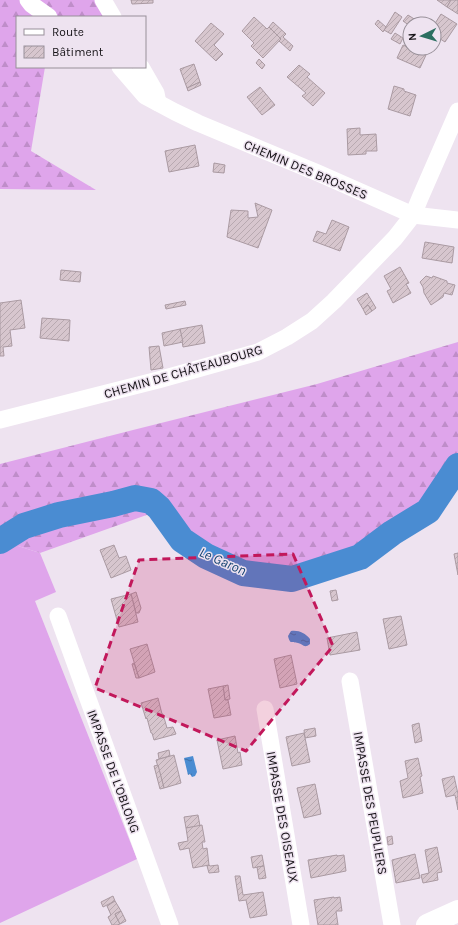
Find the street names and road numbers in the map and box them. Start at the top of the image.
street label: CHEMIN DES BROSSES [242,137,370,202]
street label: CHEMIN DE CHÂTEAUBOURG [102,341,264,401]
street label: IMPASSE DE L'OBLONG [84,708,143,835]
street label: IMPASSE DES PEUPLIERS [351,730,390,876]
street label: IMPASSE DES OISEAUX [264,750,301,884]

